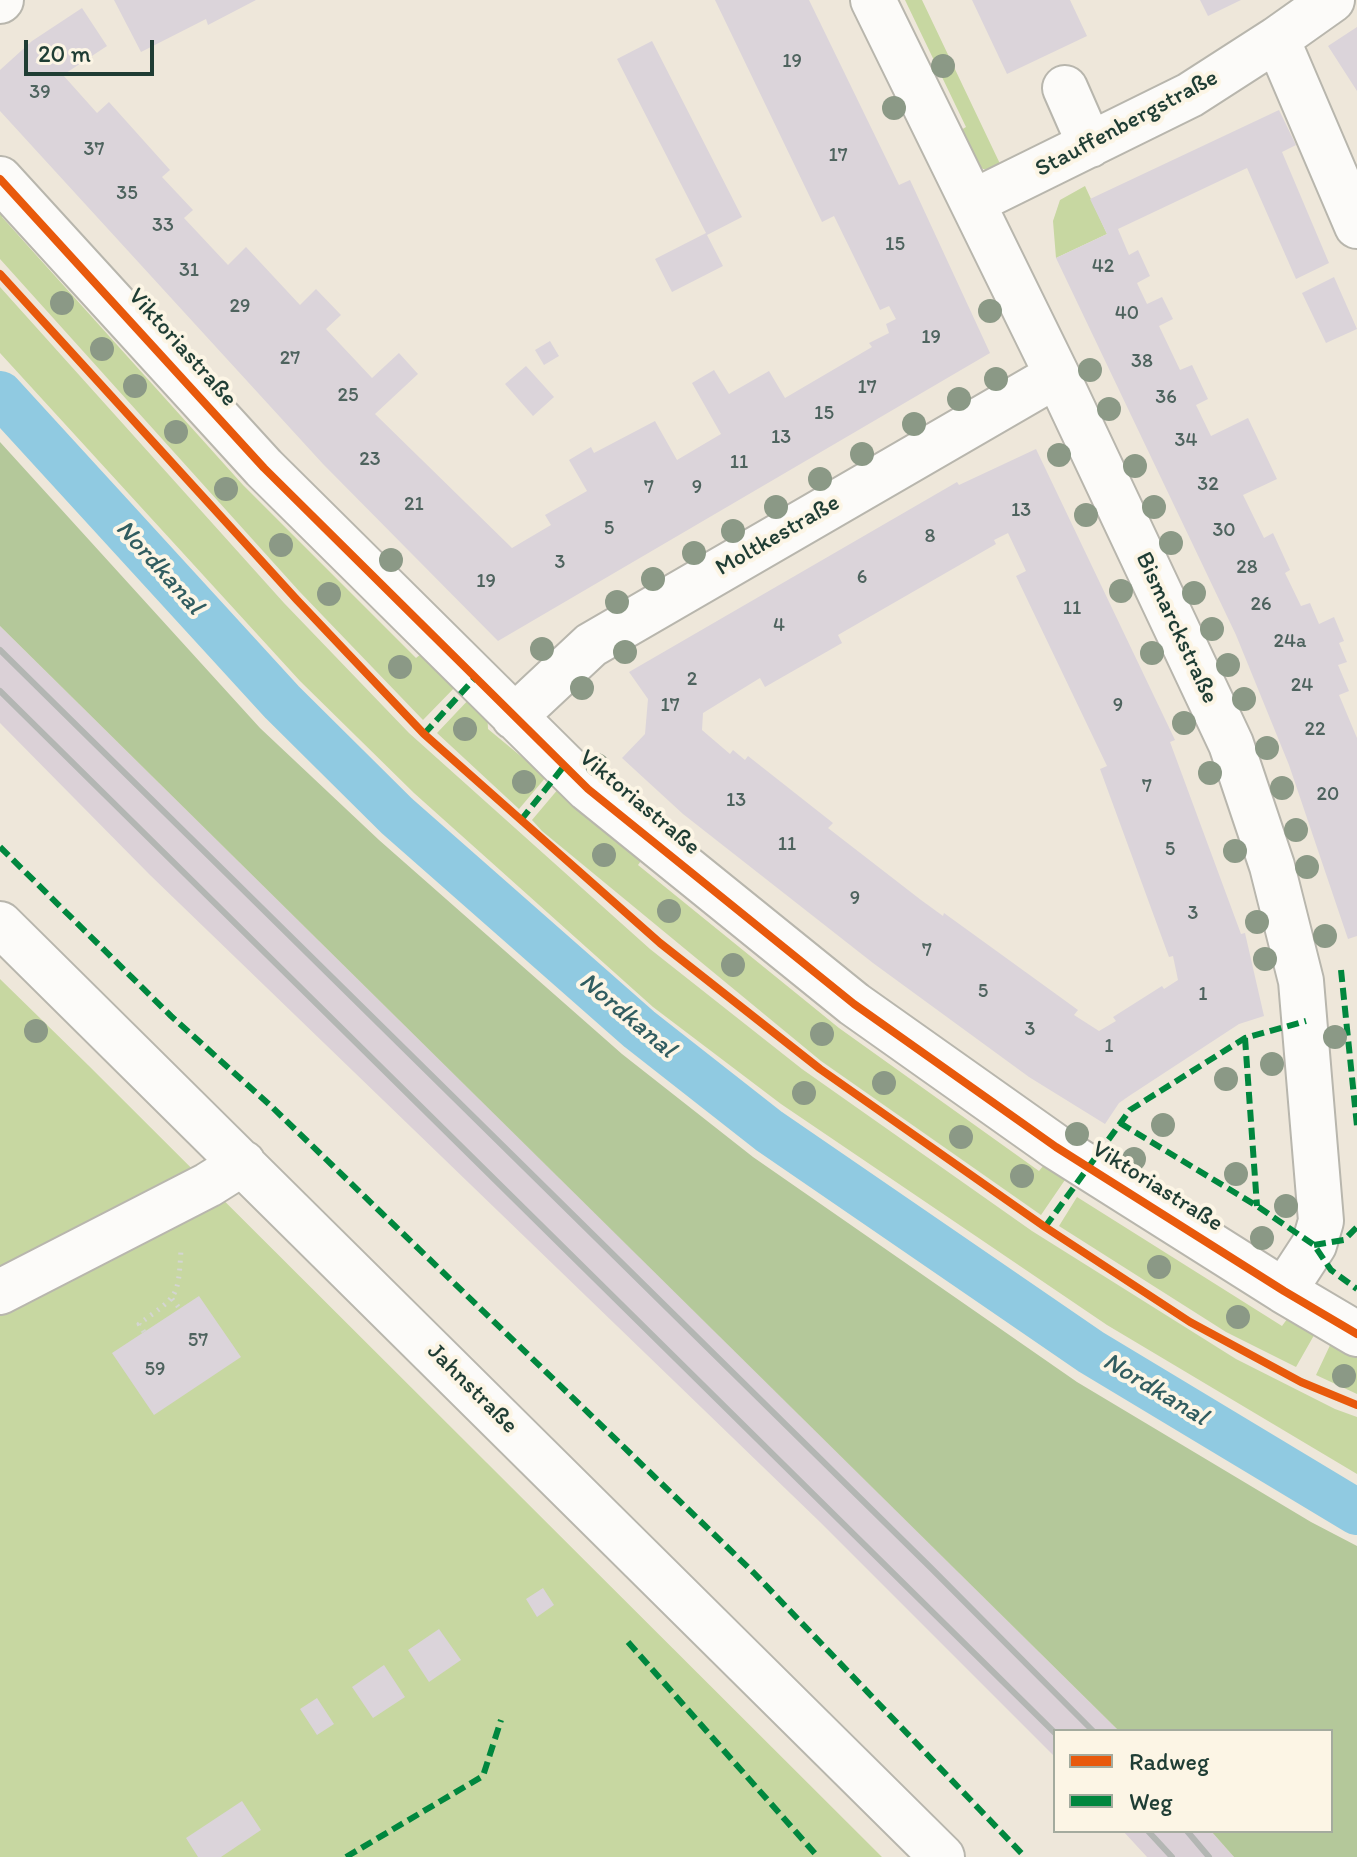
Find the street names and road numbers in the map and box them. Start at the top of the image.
street label: Stauffenbergstraße [1031,64,1223,184]
street label: Viktoriastraße [121,283,243,413]
street label: Moltkestraße [711,489,845,583]
street label: Bismarckstraße [1128,548,1224,708]
street label: Viktoriastraße [573,744,705,862]
street label: Viktoriastraße [1086,1135,1228,1239]
street label: Jahnstraße [421,1338,523,1440]

